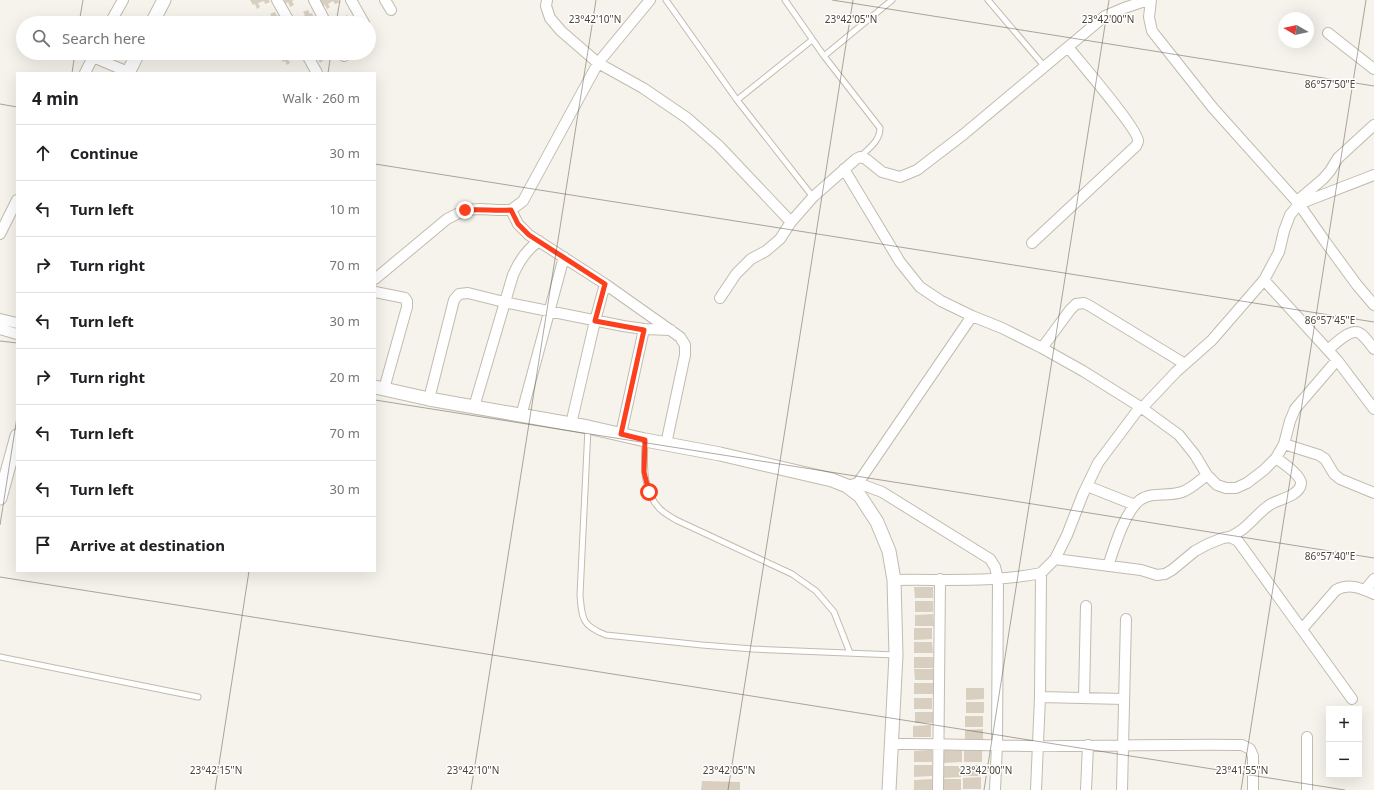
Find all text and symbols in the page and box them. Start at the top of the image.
text: 23°42'10"N [569,12,621,26]
text: 23°42'05"N [825,12,877,26]
text: 23°42'00"N [1082,12,1134,26]
north arrow [1278,12,1314,48]
search box [16,16,376,60]
icon: search [30,27,52,49]
text: Search here [62,28,145,48]
text: 86°57'50"E [1305,77,1355,91]
text: 4 min [32,87,79,110]
text: Walk · 260 m [282,89,360,107]
icon: ahead [32,142,54,164]
text: Continue [70,143,138,163]
text: 30 m [330,144,360,162]
icon: left [32,198,54,220]
text: Turn left [70,199,134,219]
text: 10 m [330,200,360,218]
route end [456,201,474,219]
icon: right [32,254,54,276]
text: Turn right [70,255,145,275]
text: 70 m [330,256,360,274]
icon: left [32,310,54,332]
text: Turn left [70,311,134,331]
text: 30 m [330,312,360,330]
text: 86°57'45"E [1305,313,1355,327]
icon: right [32,366,54,388]
text: Turn right [70,367,145,387]
text: 20 m [330,368,360,386]
icon: left [32,422,54,444]
text: Turn left [70,423,134,443]
text: 70 m [330,424,360,442]
icon: left [32,478,54,500]
text: Turn left [70,479,134,499]
text: 30 m [330,480,360,498]
route start [640,483,658,501]
icon: arrive [32,534,54,556]
text: Arrive at destination [70,535,225,555]
text: 86°57'40"E [1305,549,1355,563]
map controls [1326,706,1362,778]
button: + [1326,706,1362,742]
button: − [1326,742,1362,778]
text: 23°42'15"N [190,763,242,777]
text: 23°42'10"N [447,763,499,777]
text: 23°42'05"N [703,763,755,777]
text: 23°42'00"N [960,763,1012,777]
text: 23°41'55"N [1216,763,1268,777]

